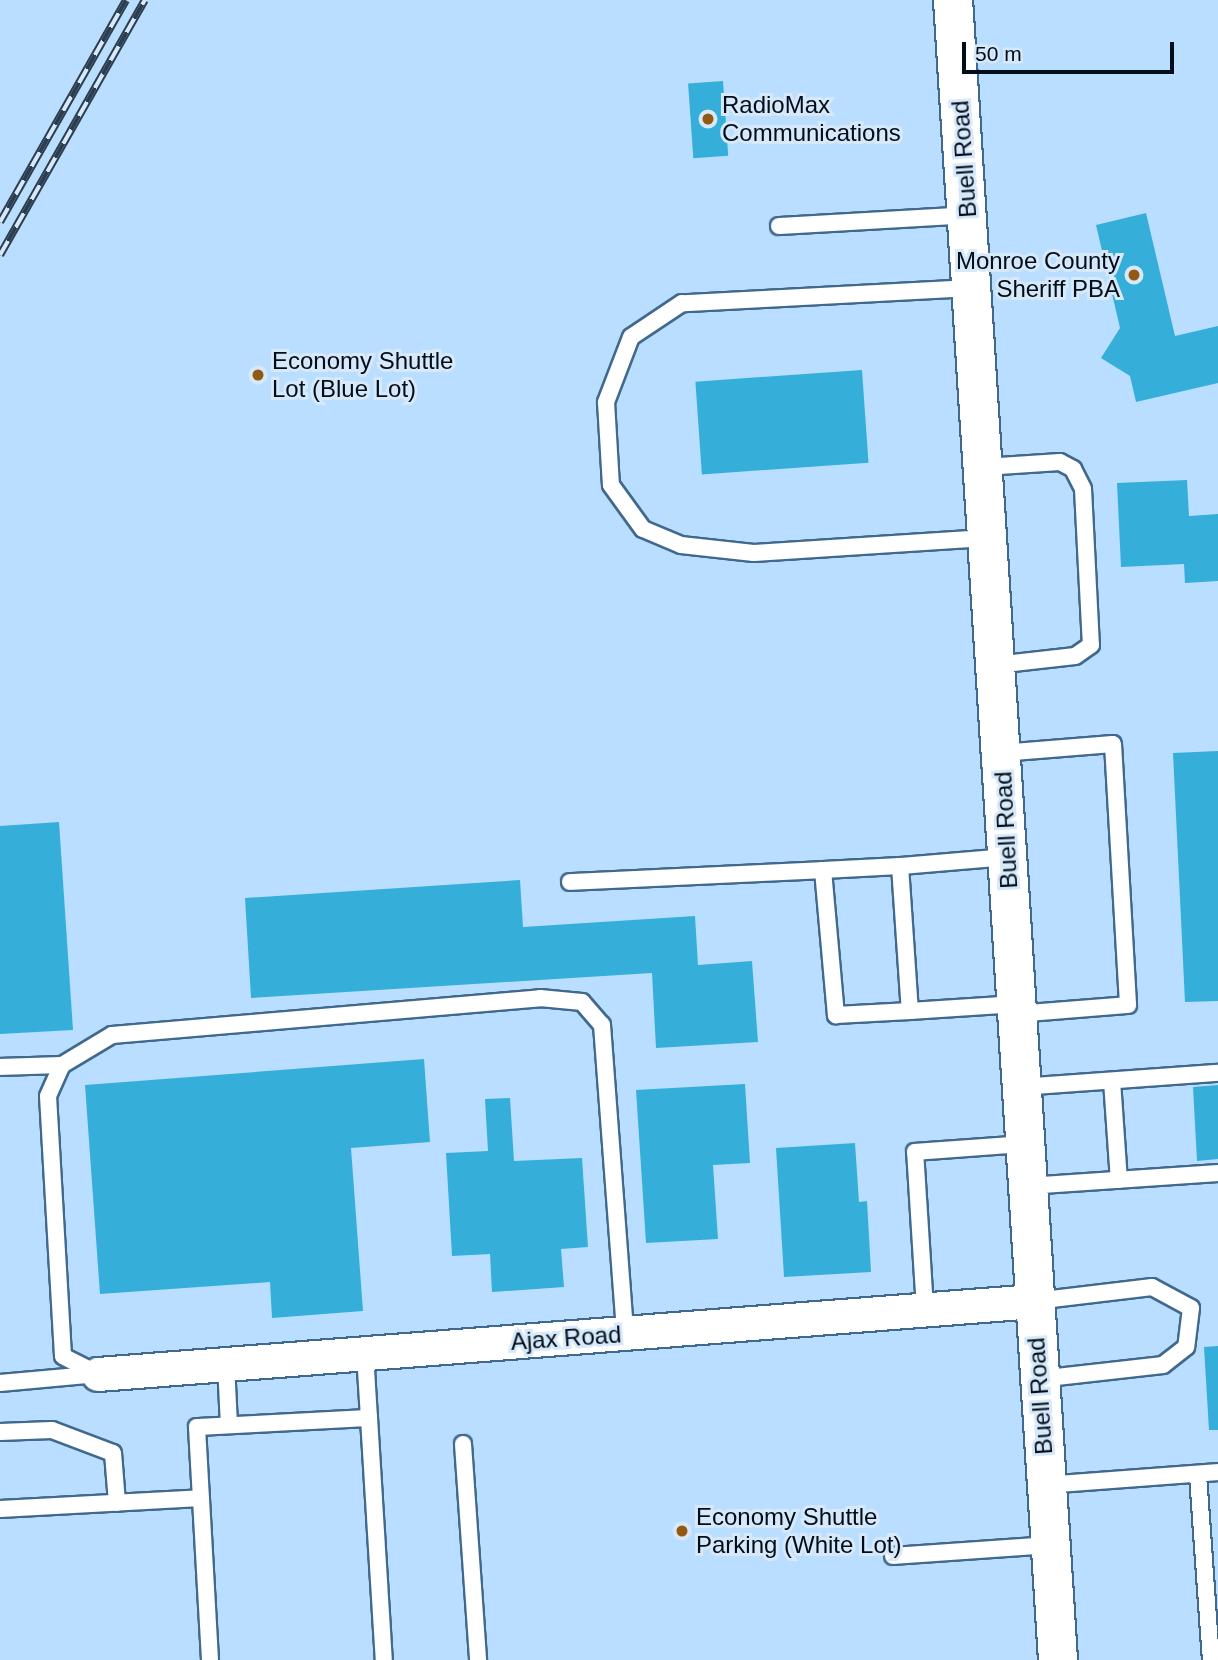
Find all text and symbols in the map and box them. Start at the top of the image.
scale bar [966,28,1178,72]
text: 50 m [975,42,1022,65]
place label: RadioMax Communications [722,91,901,147]
street label: Buell Road [946,99,982,219]
marker: RadioMax Communications [700,111,716,127]
place label: Monroe County Sheriff PBA [956,247,1120,303]
marker: Monroe County Sheriff PBA [1126,267,1142,283]
place label: Economy Shuttle Lot (Blue Lot) [272,347,453,403]
marker: Economy Shuttle Lot (Blue Lot) [250,367,266,383]
street label: Buell Road [989,771,1023,889]
street label: Ajax Road [510,1320,622,1356]
street label: Buell Road [1022,1336,1058,1456]
place label: Economy Shuttle Parking (White Lot) [696,1503,901,1559]
marker: Economy Shuttle Parking (White Lot) [674,1523,690,1539]

